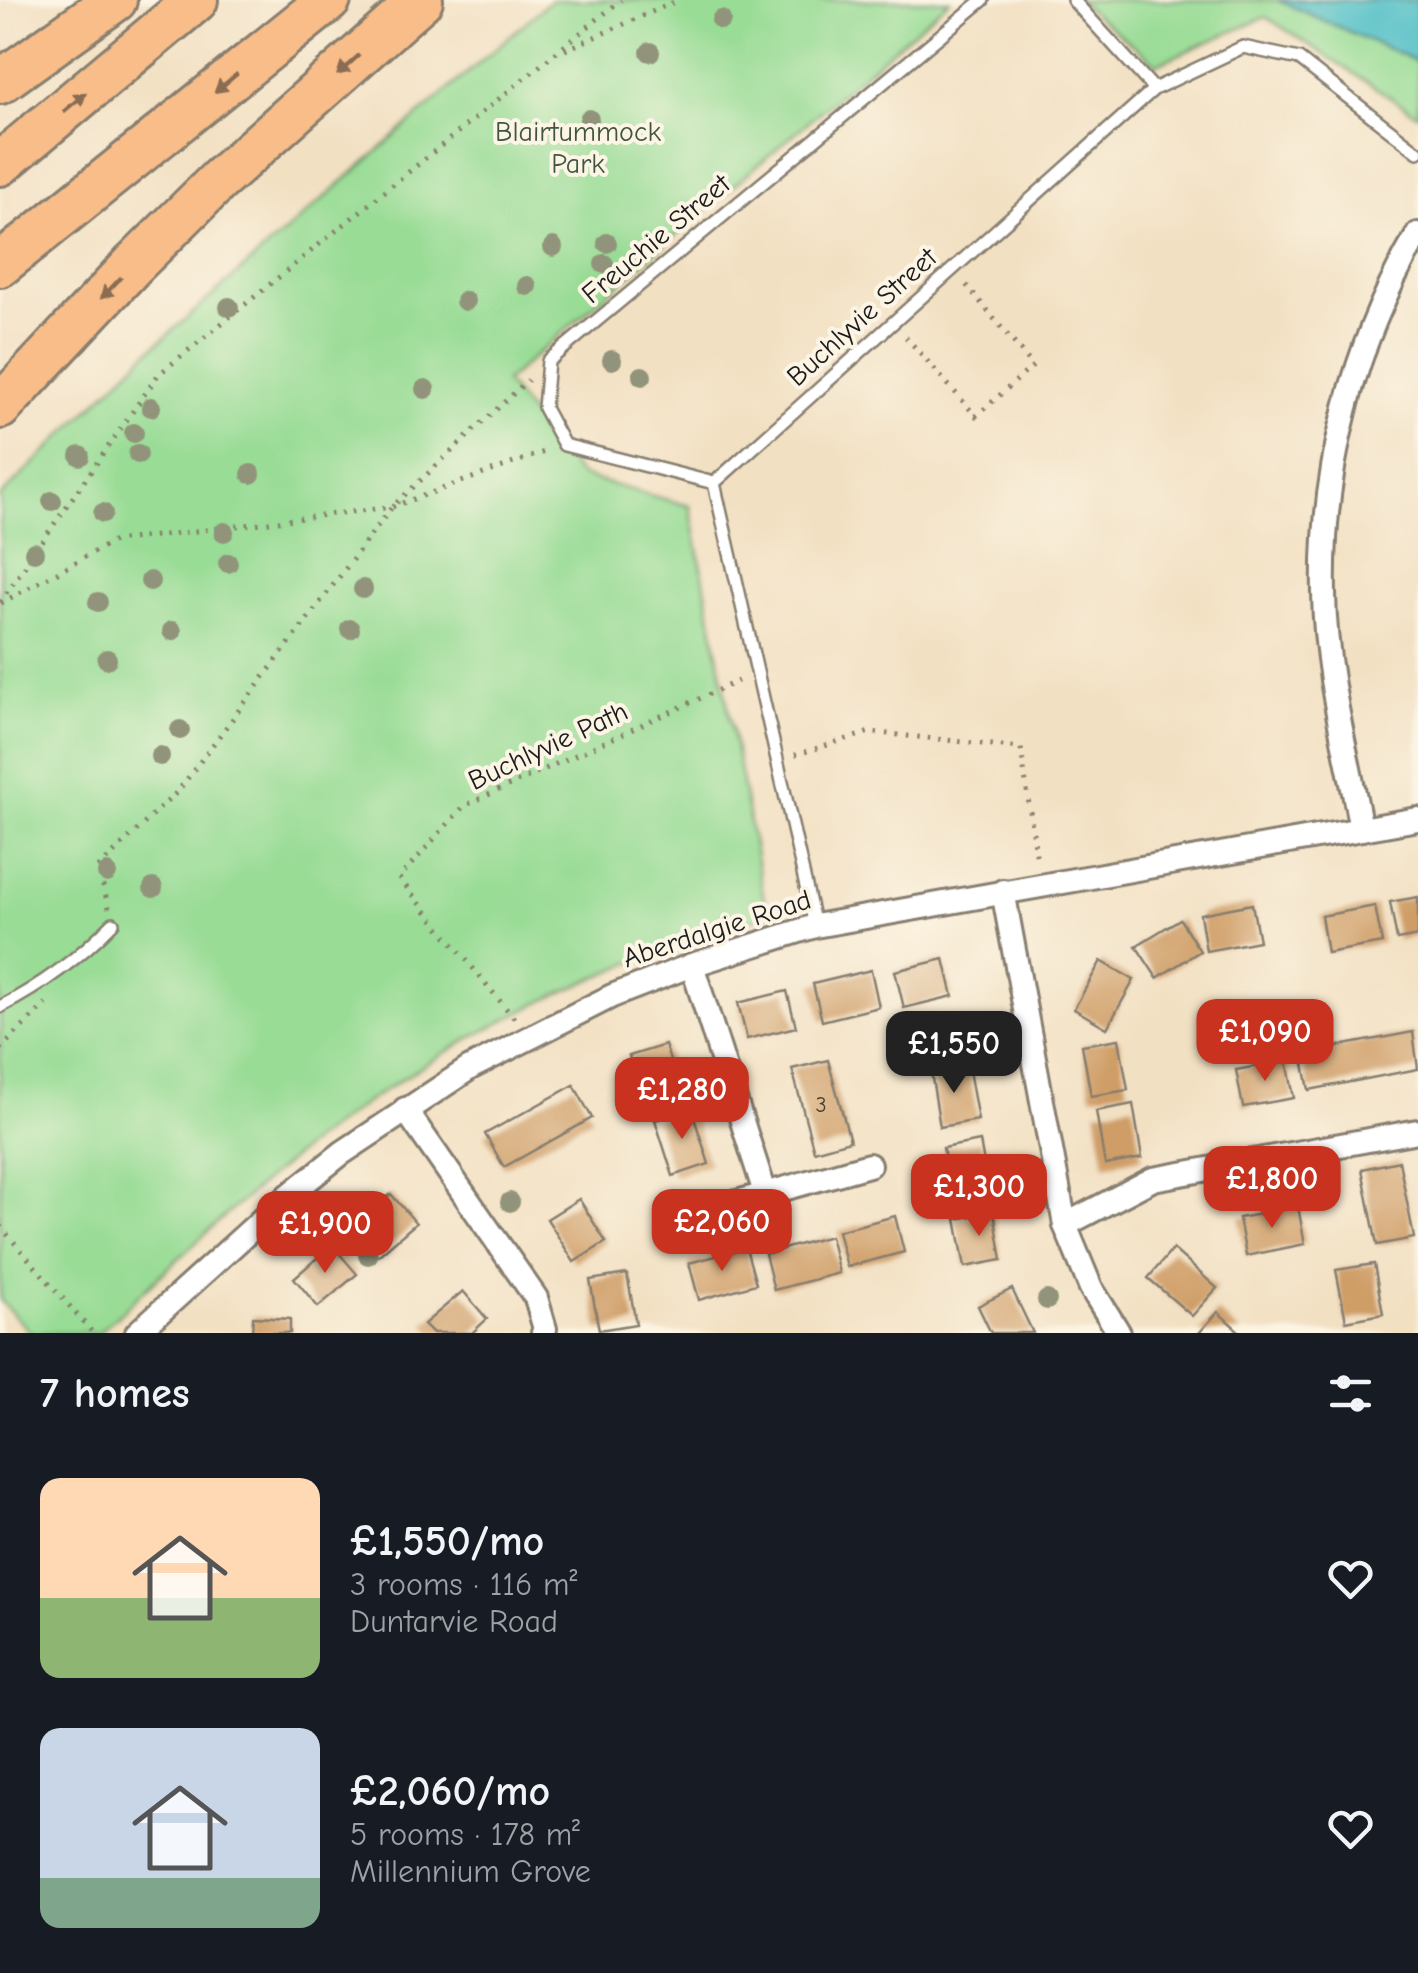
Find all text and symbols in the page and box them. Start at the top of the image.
one-way arrow [336,53,360,76]
one-way arrow [213,72,238,93]
one-way arrow [62,91,87,113]
park label: Blairtummock Park [495,116,661,180]
street label: Freuchie Street [575,167,737,310]
street label: Buchlyvie Street [781,241,944,393]
one-way arrow [100,275,124,299]
street label: Buchlyvie Path [463,695,633,797]
street label: Aberdalgie Road [619,883,815,975]
pin: £1,090 [1184,999,1346,1084]
pin: £1,550 [873,1011,1035,1096]
text: £1,090 [1218,1013,1312,1050]
text: £1,550 [908,1025,1000,1062]
pin: £1,280 [601,1057,763,1142]
text: £1,280 [637,1071,727,1108]
house number: 3 [815,1092,827,1118]
pin: £1,800 [1191,1146,1353,1231]
pin: £1,300 [898,1154,1060,1239]
text: £1,800 [1226,1160,1318,1197]
text: £1,300 [933,1168,1025,1205]
pin: £2,060 [641,1189,803,1274]
pin: £1,900 [244,1191,406,1276]
text: £2,060 [674,1203,770,1240]
text: £1,900 [278,1205,372,1242]
icon: filters [1323,1366,1378,1421]
text: 7 homes [40,1369,190,1418]
text: £1,550/mo [350,1517,544,1566]
icon: home [120,1518,240,1638]
icon: heart [1323,1551,1378,1606]
text: 3 rooms · 116 m² [350,1566,578,1603]
text: Duntarvie Road [350,1603,558,1640]
text: £2,060/mo [350,1767,550,1816]
icon: home [120,1768,240,1888]
icon: heart [1323,1801,1378,1856]
text: 5 rooms · 178 m² [350,1816,580,1853]
text: Millennium Grove [350,1853,591,1890]

